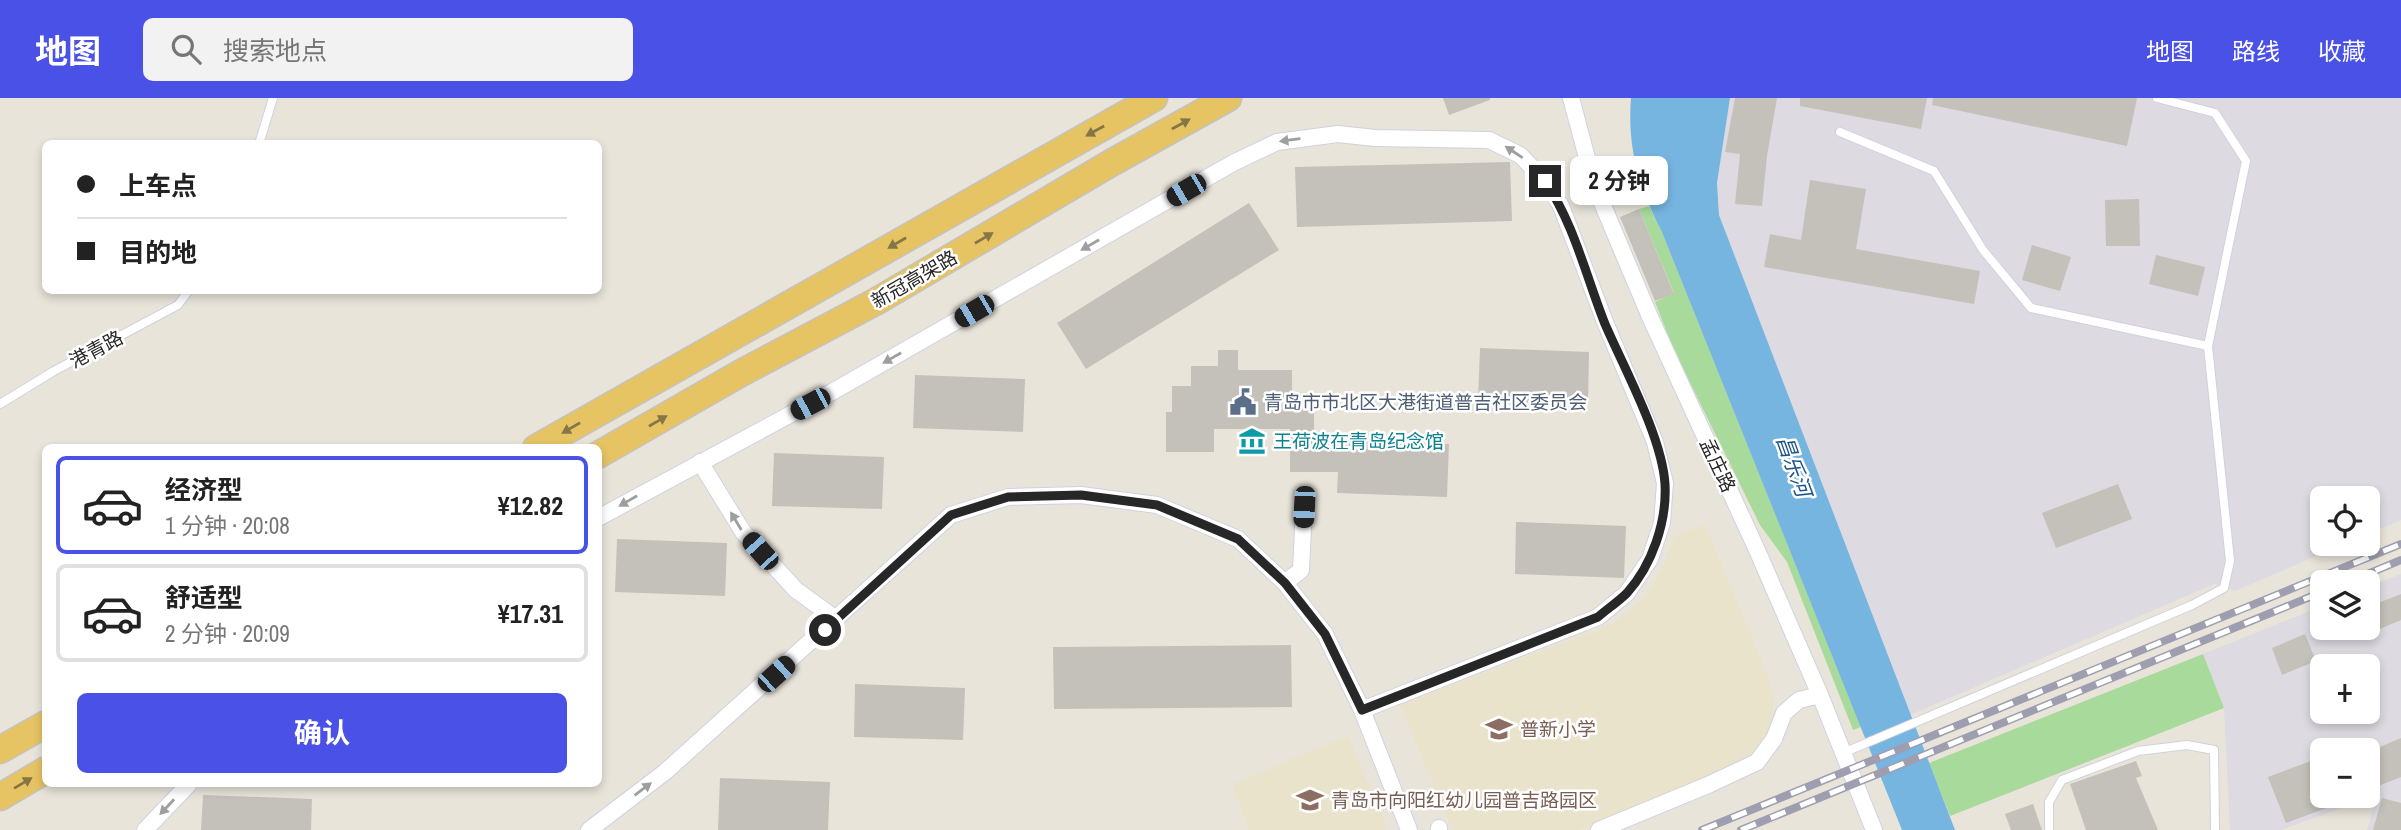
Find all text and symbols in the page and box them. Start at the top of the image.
search box [143,18,633,81]
text: 地图 [35,29,101,73]
icon: search [167,30,205,68]
text: 搜索地点 [223,33,327,68]
text: 地图 [2146,35,2194,67]
text: 路线 [2232,35,2280,67]
text: 收藏 [2318,35,2366,67]
one-way arrow [1171,118,1191,130]
one-way arrow [1085,125,1104,137]
one-way arrow [1279,135,1301,146]
one-way arrow [1505,145,1523,159]
callout: 2 分钟 [1570,156,1668,206]
route end [1529,165,1561,197]
text: 2 分钟 [1588,165,1650,196]
text: 上车点 [119,168,197,203]
car [1163,170,1210,210]
one-way arrow [975,232,994,244]
text: 目的地 [119,235,197,270]
one-way arrow [887,237,906,249]
one-way arrow [1080,239,1099,251]
street label: 新冠高架路 [866,244,962,314]
car [951,291,998,331]
street label: 港青路 [65,324,127,374]
one-way arrow [883,352,902,364]
car [787,385,834,423]
public building icon: 青岛市市北区大港街道普吉社区委员会 [1228,387,1258,417]
place label: 青岛市市北区大港街道普吉社区委员会 [1264,389,1587,415]
one-way arrow [648,415,667,427]
one-way arrow [561,422,581,434]
museum icon: 王荷波在青岛纪念馆 [1237,426,1267,456]
place label: 王荷波在青岛纪念馆 [1273,428,1444,454]
water label: 昌乐河 [1770,431,1820,504]
street label: 孟庄路 [1694,434,1742,496]
text: 经济型 [165,472,243,507]
icon: car [81,474,144,537]
car [1293,485,1316,529]
map controls [2310,486,2380,808]
button: locate [2310,486,2380,556]
text: ¥12.82 [498,488,563,523]
one-way arrow [618,495,637,507]
text: 1 分钟 · 20:08 [165,510,290,541]
one-way arrow [729,511,742,530]
car [739,528,782,574]
button: layers [2310,570,2380,640]
text: 舒适型 [165,580,243,615]
icon: car [81,582,144,645]
text: ¥17.31 [498,596,563,631]
route start [809,614,841,646]
text: 2 分钟 · 20:09 [165,618,290,649]
car [754,652,799,696]
button: + [2310,654,2380,724]
button: 确认 [77,693,567,773]
school or university icon: 普新小学 [1484,714,1514,744]
place label: 普新小学 [1520,716,1596,742]
button: − [2310,738,2380,808]
one-way arrow [13,777,32,789]
one-way arrow [634,782,653,796]
school or university icon: 青岛市向阳红幼儿园普吉路园区 [1295,785,1325,815]
place label: 青岛市向阳红幼儿园普吉路园区 [1331,787,1597,813]
one-way arrow [159,798,175,816]

